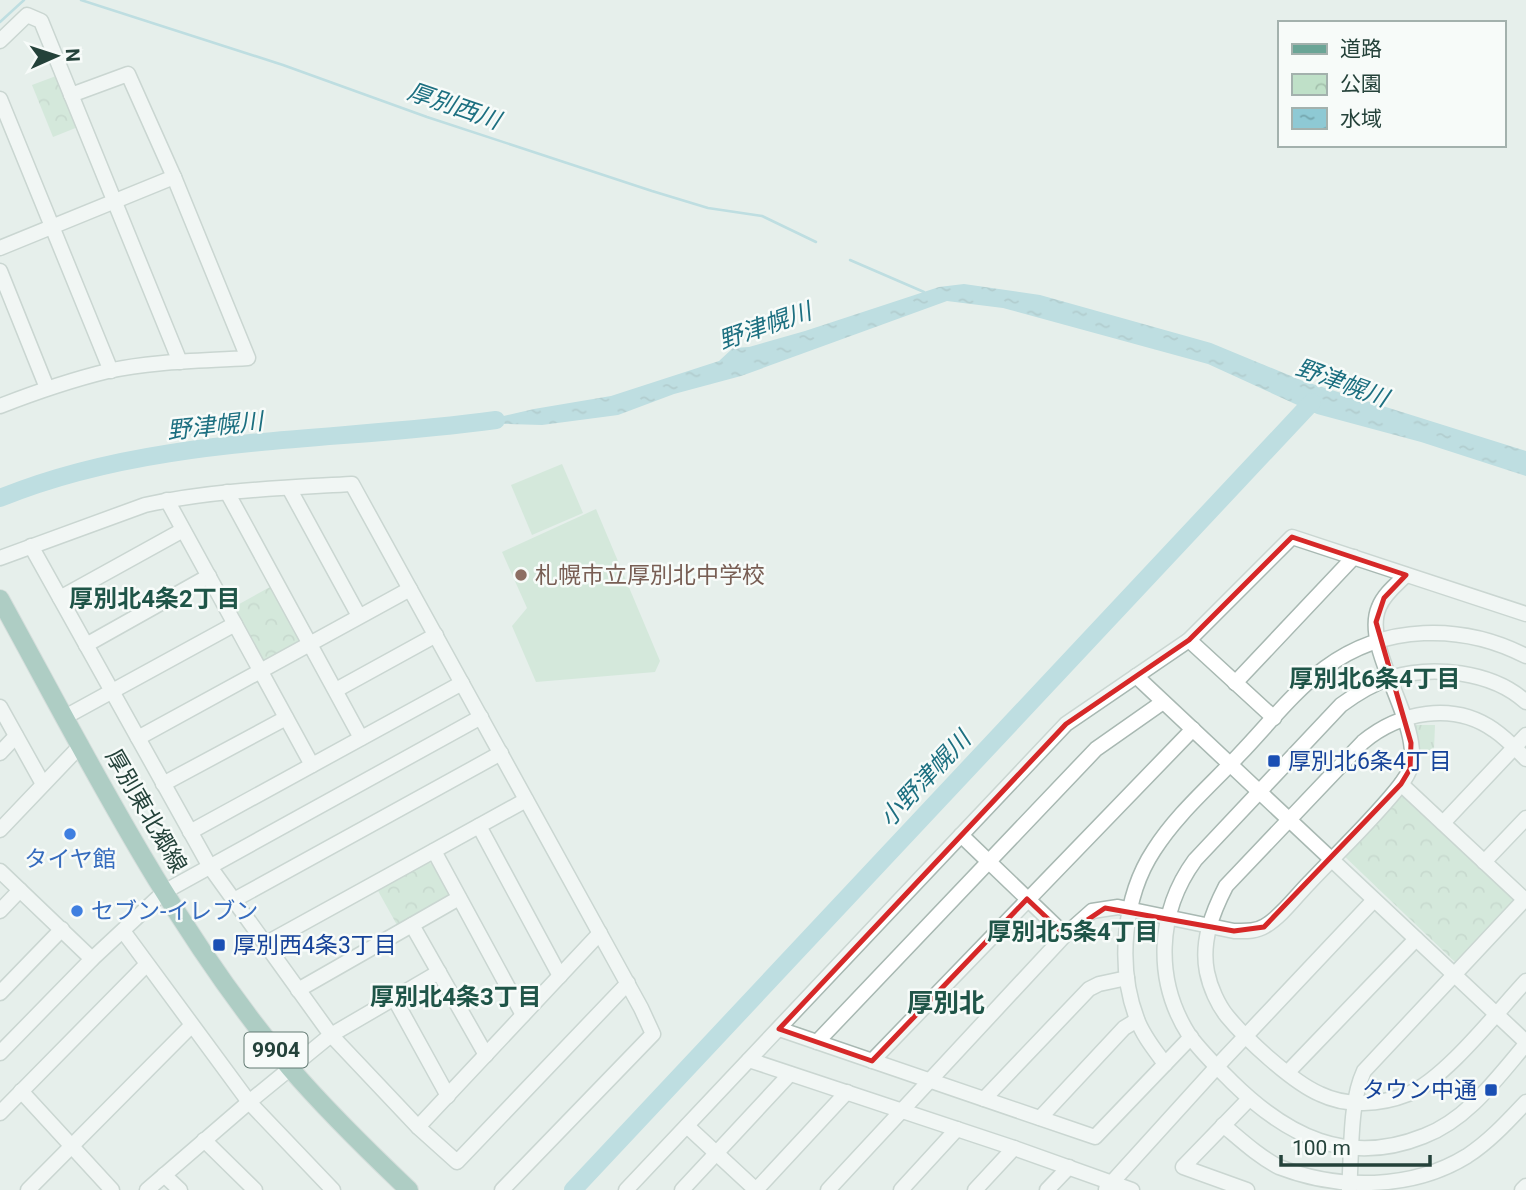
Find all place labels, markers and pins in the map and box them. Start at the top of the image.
place label: 札幌市立厚別北中学校 [535,562,765,589]
marker: 札幌市立厚別北中学校 [513,567,529,583]
place label: 厚別北6条4丁目 [1288,748,1452,775]
marker: 厚別北6条4丁目 [1266,753,1282,769]
marker: タイヤ館 [62,826,78,842]
place label: タイヤ館 [24,846,116,873]
place label: セブン-イレブン [91,898,258,925]
marker: セブン-イレブン [69,903,85,919]
place label: 厚別西4条3丁目 [233,932,397,959]
marker: 厚別西4条3丁目 [211,937,227,953]
place label: タウン中通 [1362,1077,1477,1104]
marker: タウン中通 [1483,1082,1499,1098]

